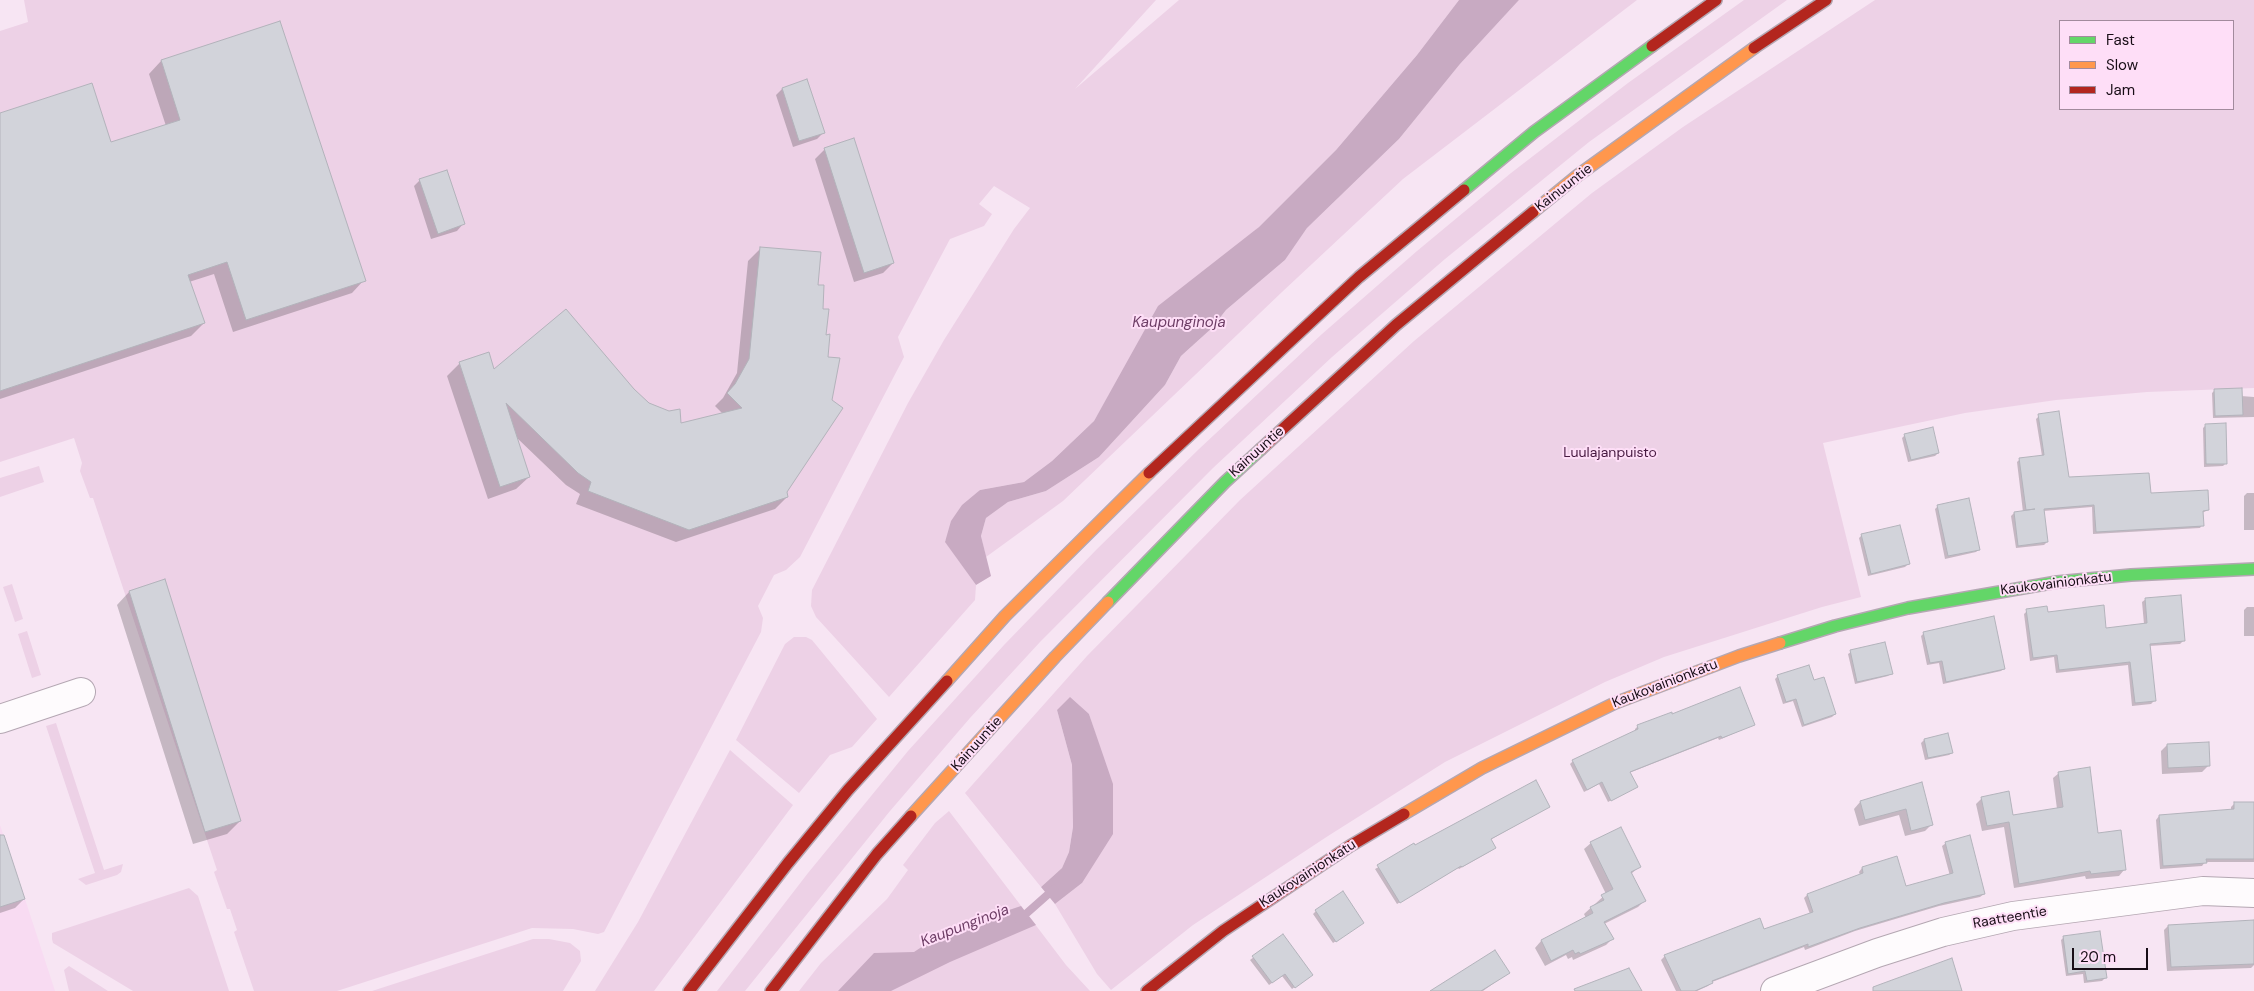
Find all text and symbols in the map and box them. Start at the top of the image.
legend [2059,20,2234,110]
text: Fast [2106,30,2135,50]
text: Slow [2106,55,2138,75]
text: Jam [2106,80,2135,100]
street label: Kainuuntie [1532,161,1596,215]
water label: Kaupunginoja [1132,314,1226,332]
street label: Kainuuntie [1226,423,1288,481]
park label: Luulajanpuisto [1563,445,1657,461]
street label: Kaukovainionkatu [2000,569,2112,599]
street label: Kaukovainionkatu [1610,656,1720,712]
street label: Kainuuntie [948,713,1006,775]
street label: Kaukovainionkatu [1257,837,1359,911]
water label: Kaupunginoja [918,901,1012,951]
street label: Raatteentie [1972,903,2048,933]
scale bar [2074,938,2150,970]
text: 20 m [2080,947,2116,967]

